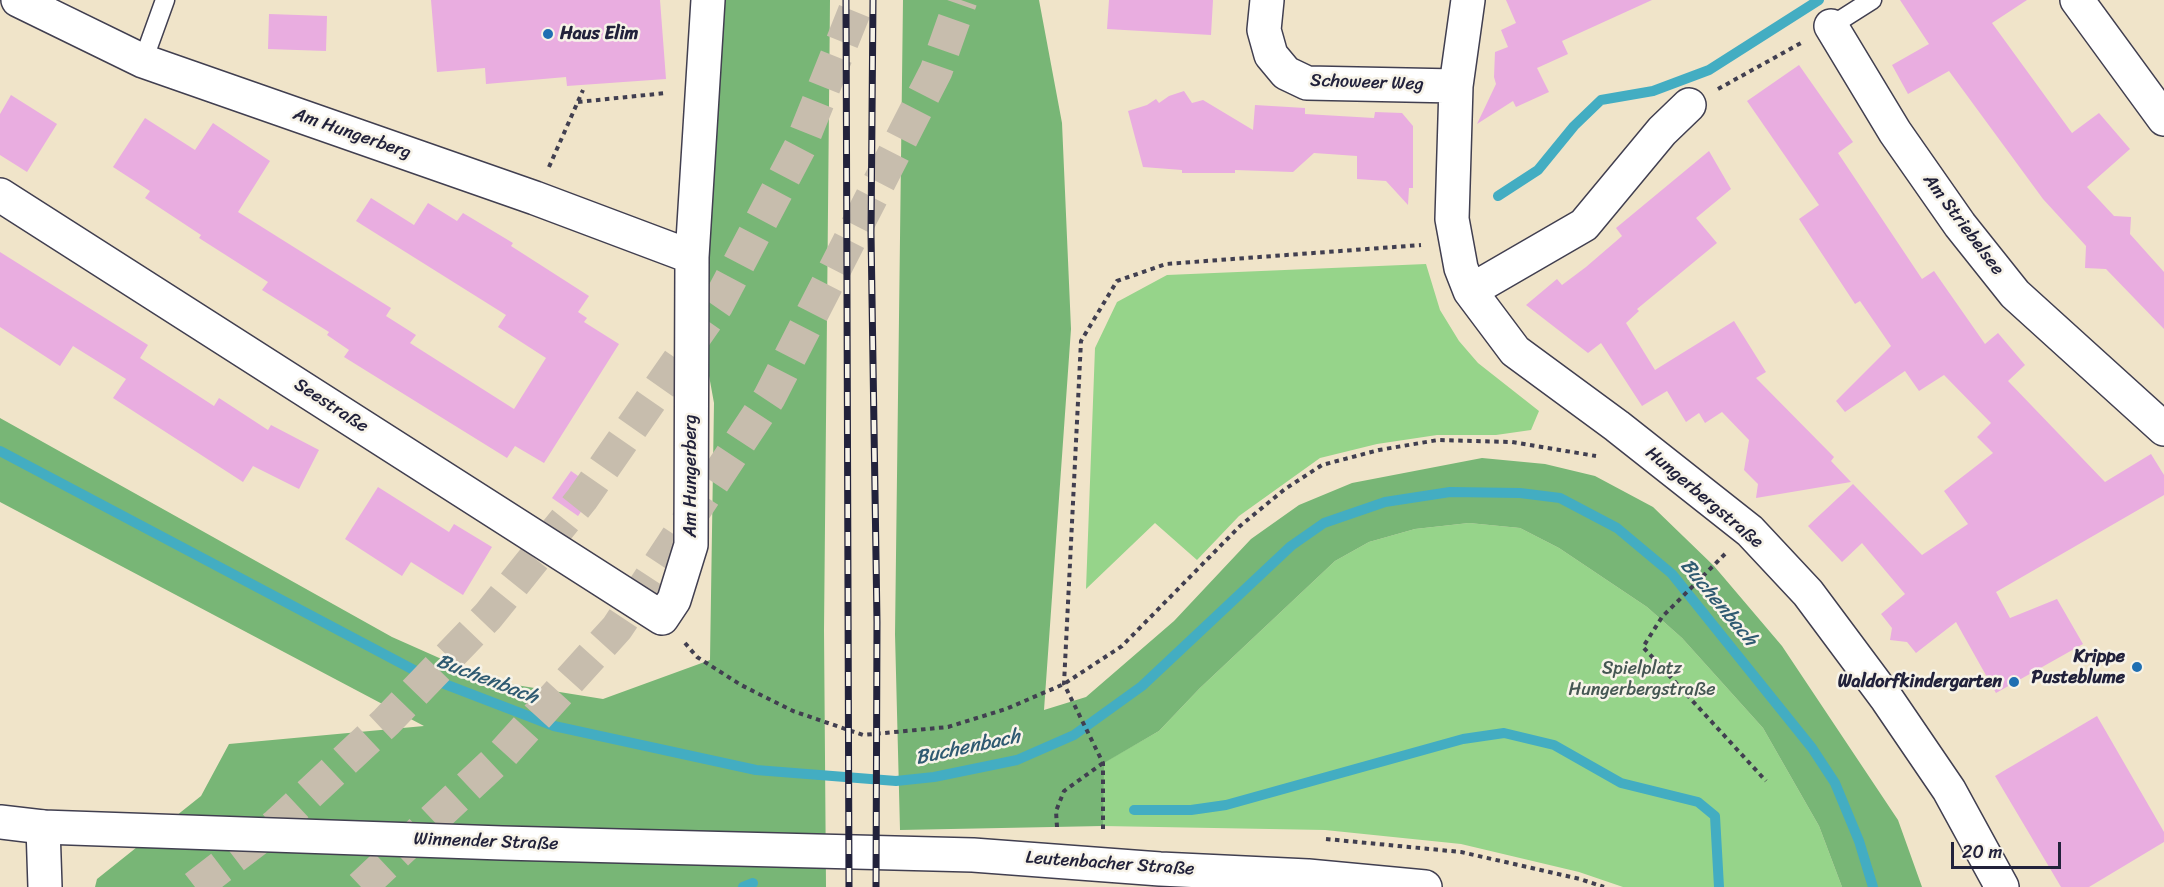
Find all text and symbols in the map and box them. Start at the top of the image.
place label: Haus Elim [560,23,638,45]
marker: Haus Elim [541,27,555,41]
street label: Schoweer Weg [1310,70,1424,96]
street label: Am Hungerberg [290,104,414,164]
street label: Am Striebelsee [1918,170,2008,280]
street label: Seestraße [290,374,372,438]
street label: Am Hungerberg [680,414,702,538]
street label: Hungerbergstraße [1641,442,1767,554]
water label: Buchenbach [1675,555,1761,651]
place label: Krippe Pusteblume [2032,646,2125,688]
water label: Buchenbach [433,650,541,710]
park label: Spielplatz Hungerbergstraße [1568,658,1716,700]
marker: Krippe Pusteblume [2130,660,2144,674]
place label: Waldorfkindergarten [1838,671,2002,693]
marker: Waldorfkindergarten [2007,675,2021,689]
water label: Buchenbach [913,725,1023,771]
street label: Winnender Straße [413,829,559,855]
scale bar [1954,830,2064,868]
text: 20 m [1962,836,2002,868]
street label: Leutenbacher Straße [1025,847,1195,881]

